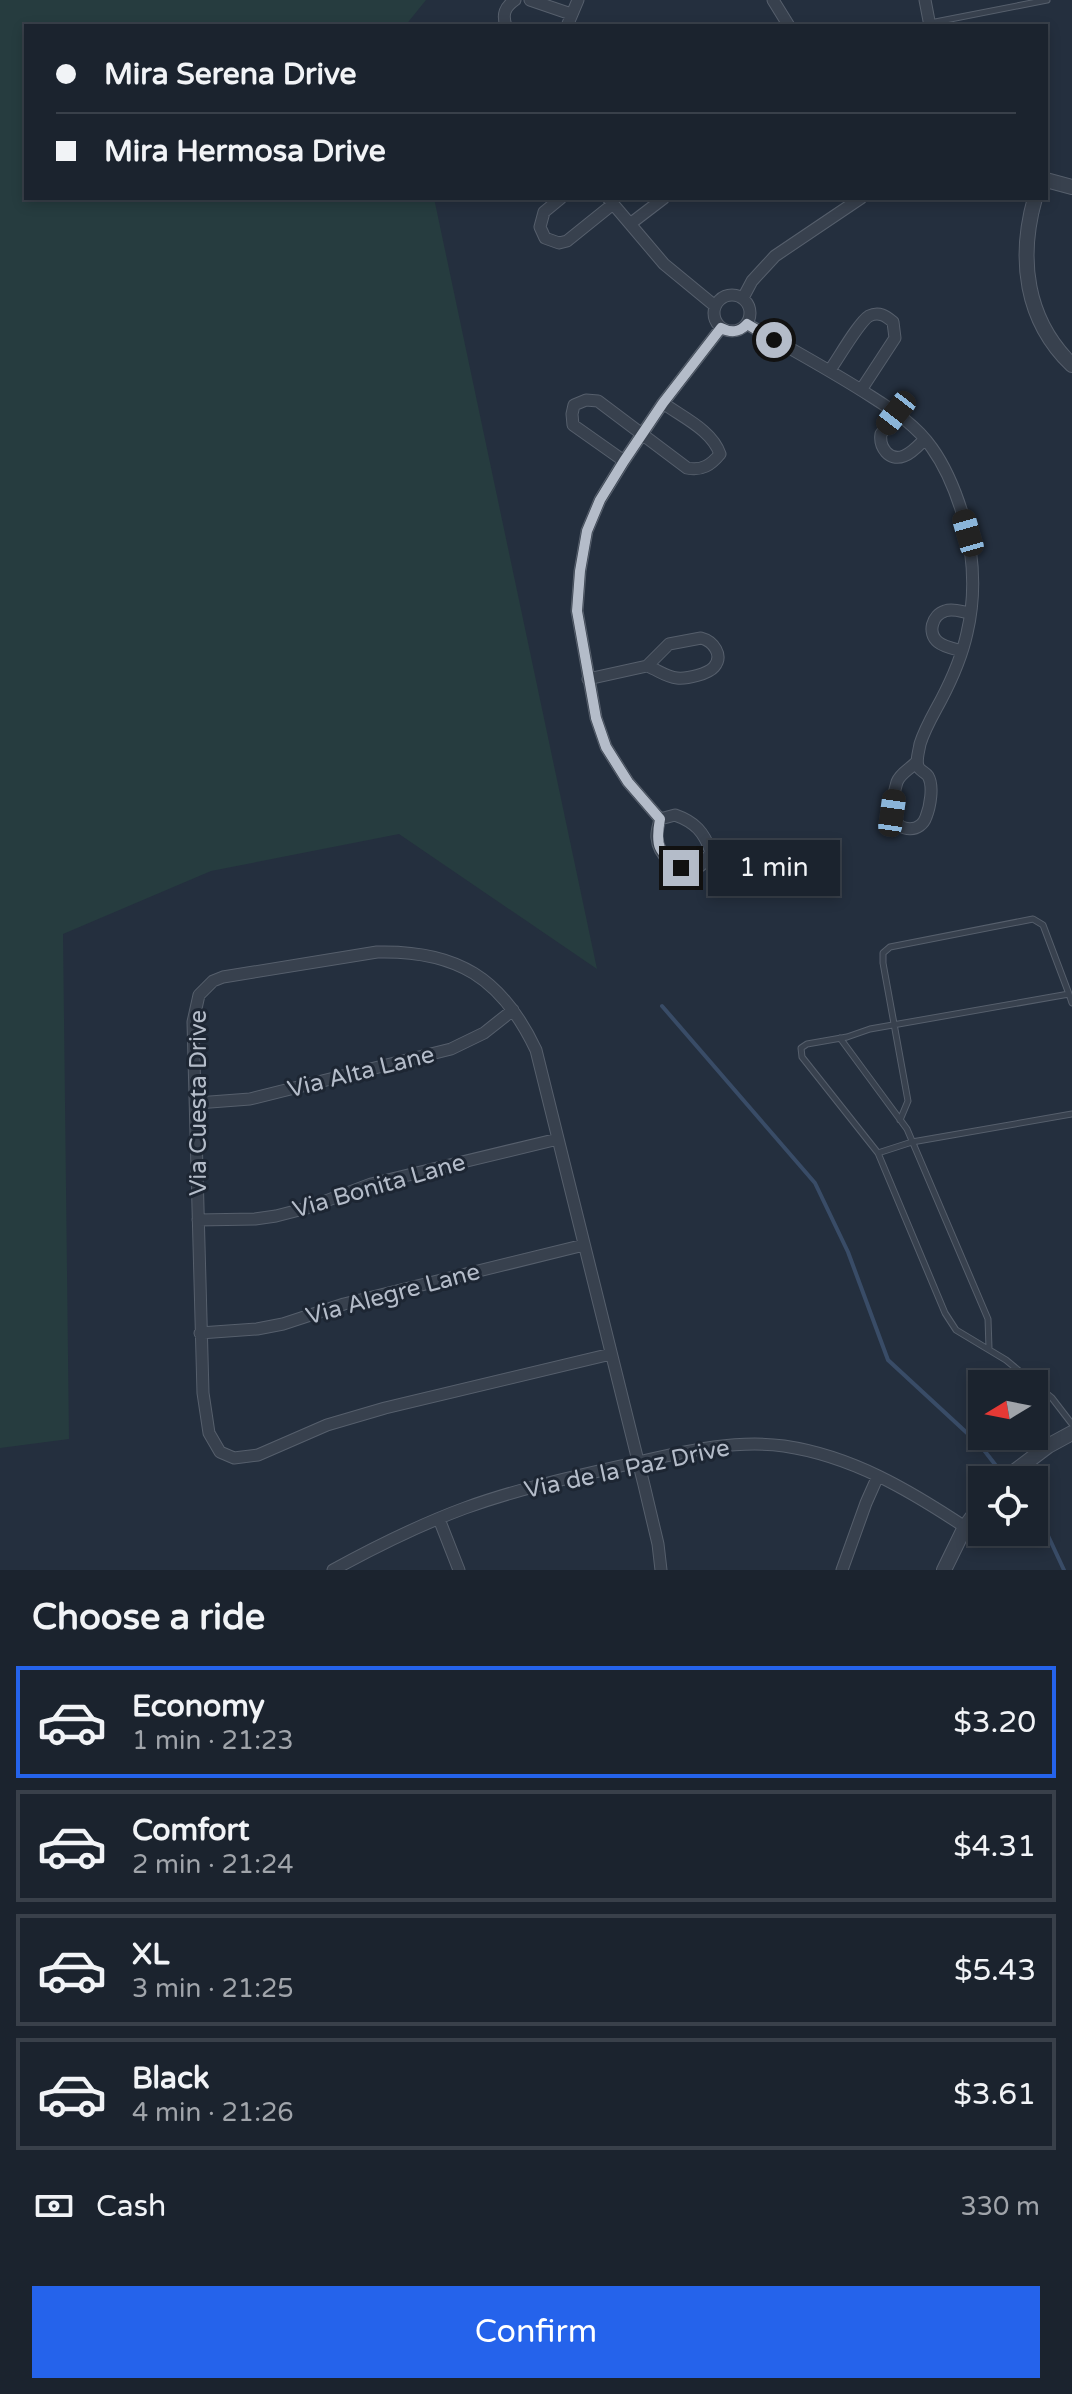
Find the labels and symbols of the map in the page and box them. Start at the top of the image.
route start [756,322,792,358]
car [872,387,920,439]
car [950,507,986,559]
car [877,788,907,838]
callout: 1 min [709,840,841,896]
route end [663,850,699,886]
street label: Via Cuesta Drive [184,1010,213,1196]
street label: Via Alta Lane [285,1040,437,1104]
street label: Via Bonita Lane [289,1147,469,1225]
street label: Via Alegre Lane [303,1257,483,1331]
north arrow [968,1370,1048,1450]
street label: Via de la Paz Drive [522,1433,732,1505]

